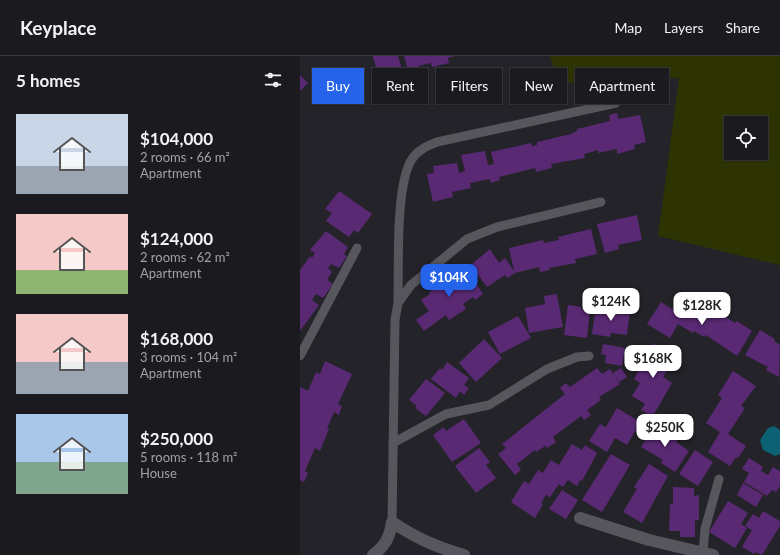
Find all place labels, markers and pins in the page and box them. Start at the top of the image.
pin: $104K [421,264,477,298]
pin: $124K [583,288,639,322]
pin: $128K [674,292,730,326]
pin: $168K [625,345,681,379]
pin: $250K [637,414,693,448]

